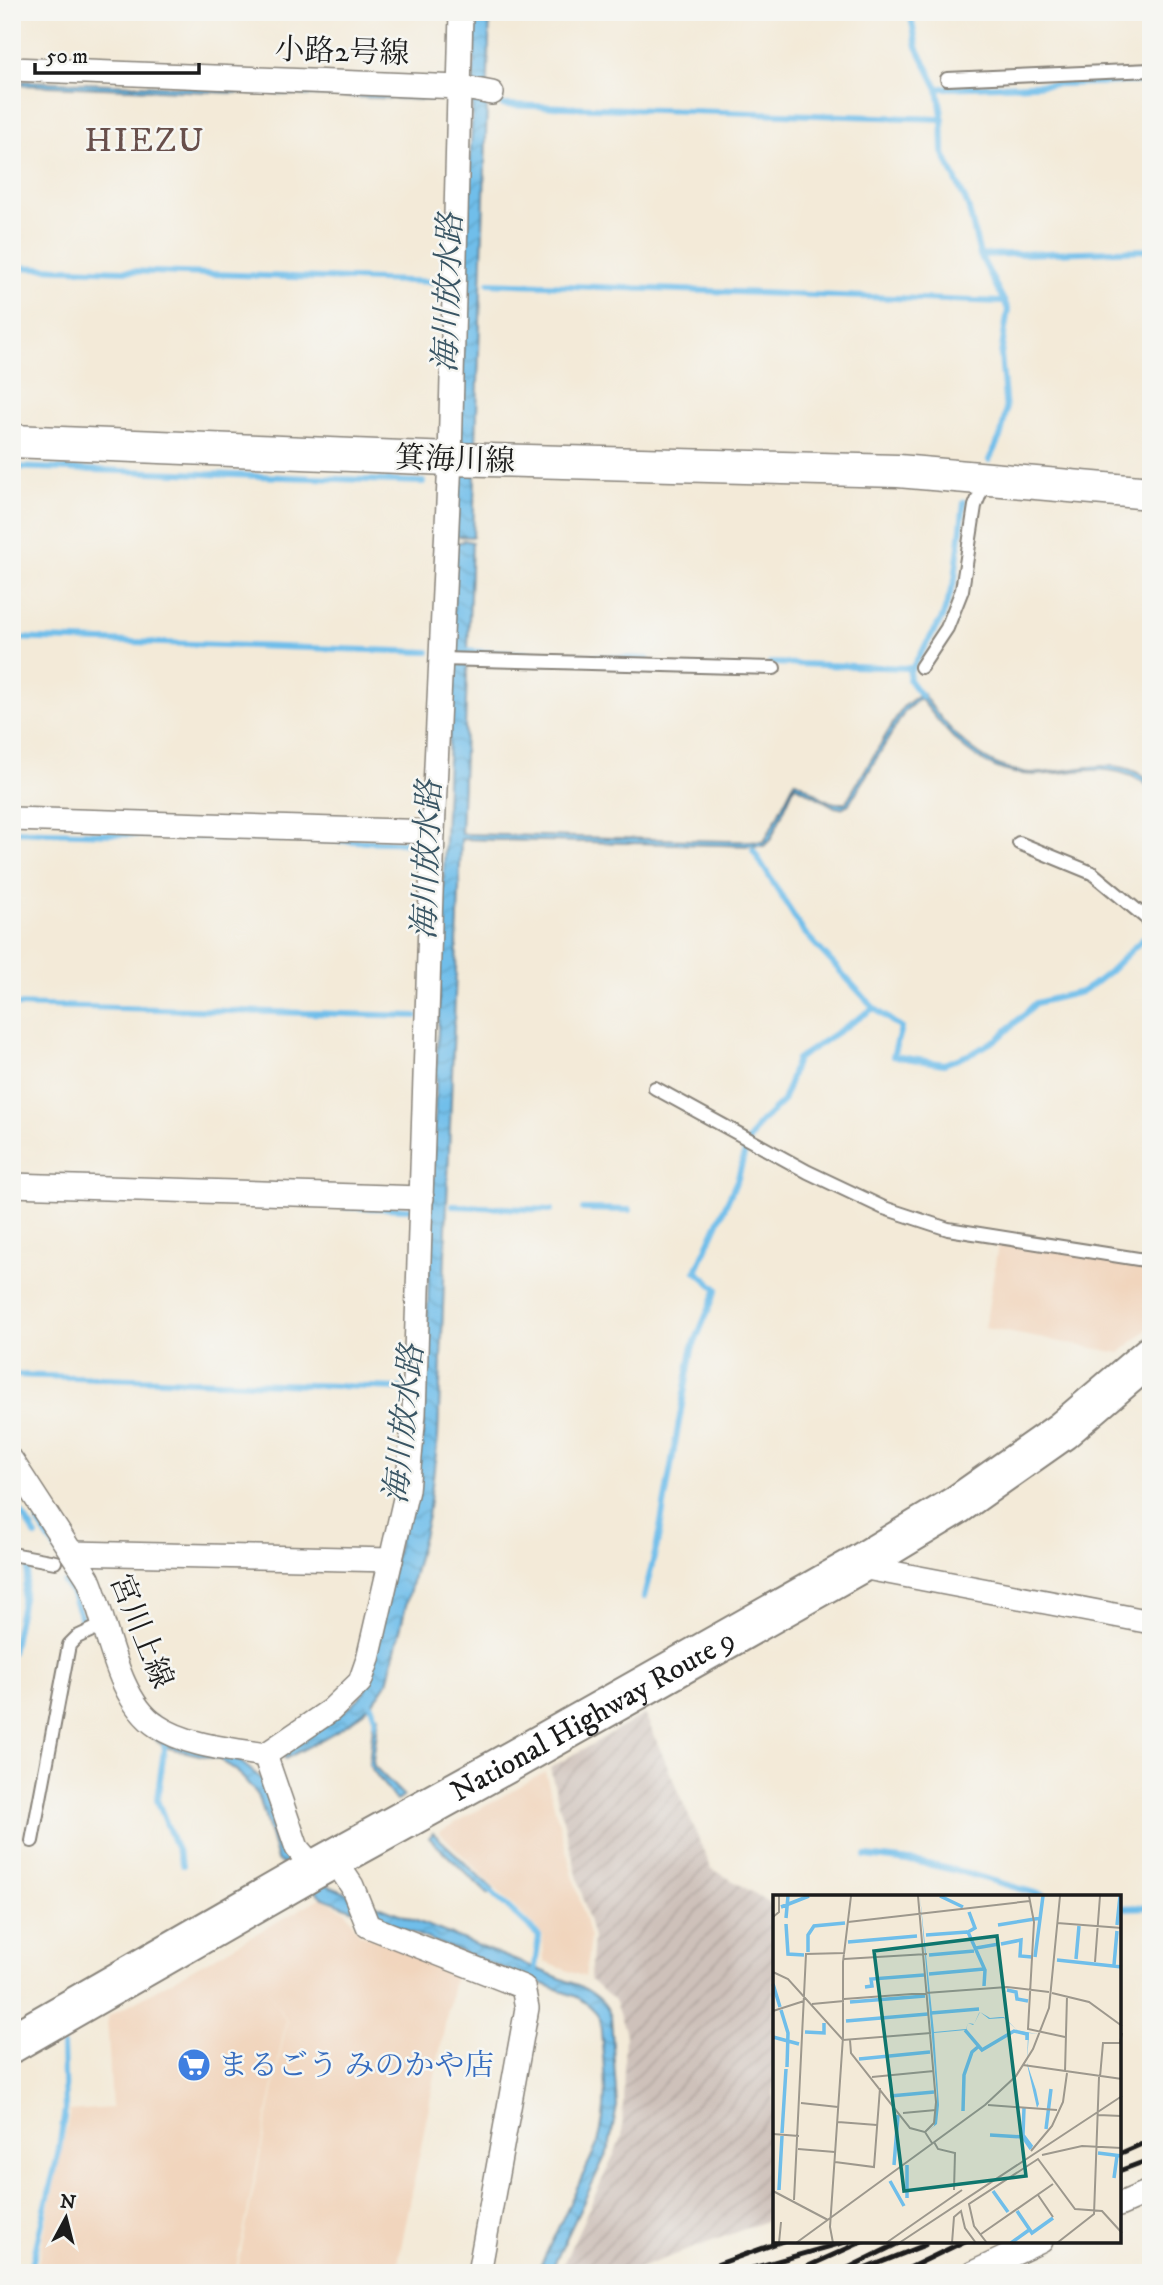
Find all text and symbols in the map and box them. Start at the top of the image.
scale bar [35,32,200,76]
street label: 小路2号線 [274,32,410,73]
text: 50 m [46,44,88,70]
district label: HIEZU [84,121,206,162]
water label: 海川放水路 [426,210,472,374]
street label: 箕海川線 [394,440,516,481]
water label: 海川放水路 [405,777,451,941]
water label: 海川放水路 [377,1341,433,1506]
street label: 宮川上線 [101,1569,180,1694]
street label: National Highway Route 9 [445,1621,742,1811]
inset map [773,1895,1121,2243]
supermarket icon: まるごう みのかや店 [175,2046,213,2084]
place label: まるごう みのかや店 [218,2048,494,2085]
north arrow [32,2184,102,2254]
text: N [59,2190,77,2215]

